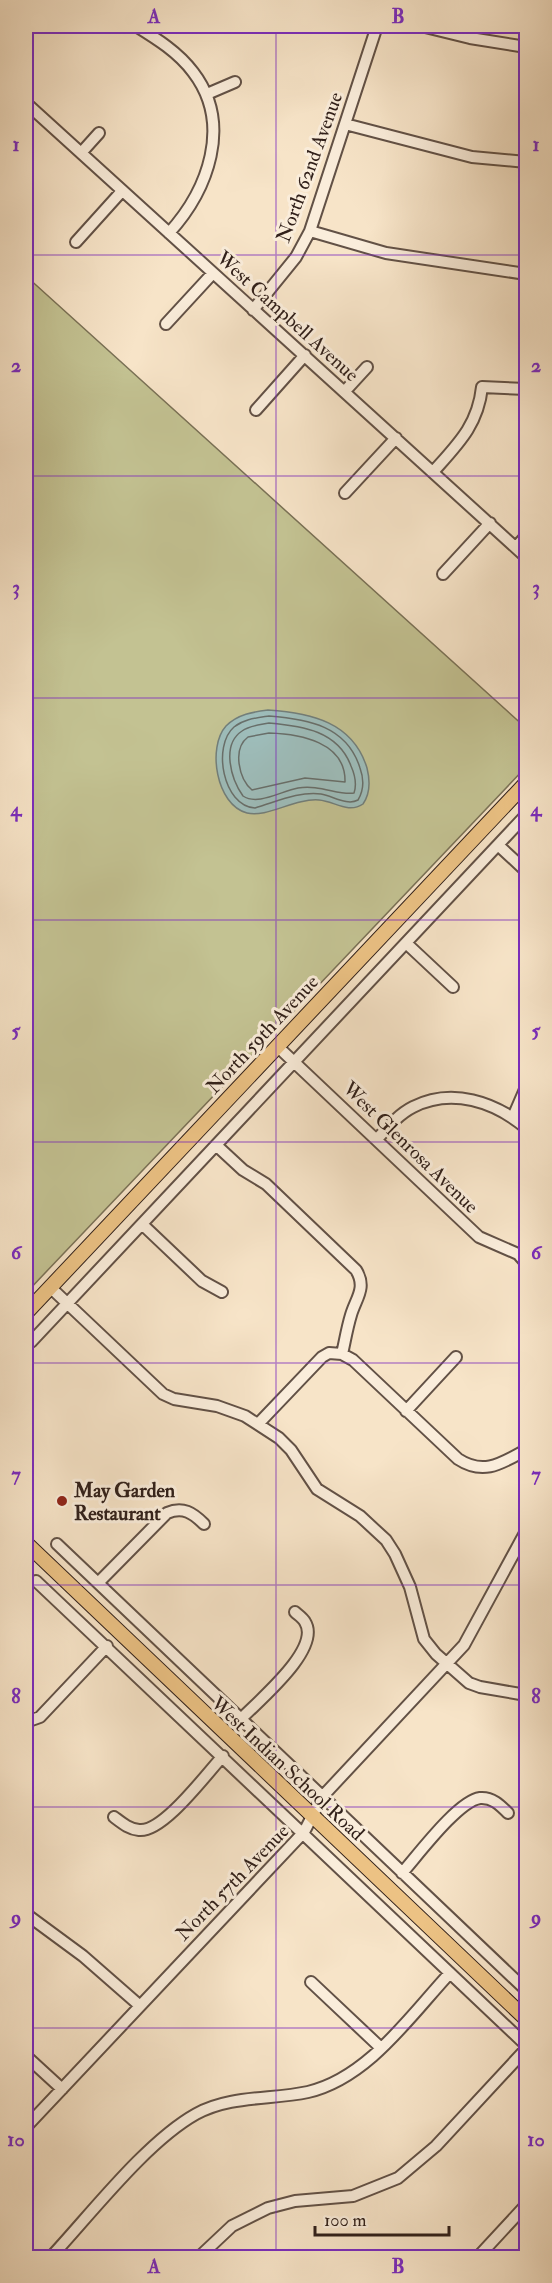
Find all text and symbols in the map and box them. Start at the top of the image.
text: A [147,4,161,29]
text: B [391,4,405,29]
street label: North 62nd Avenue [271,89,348,246]
text: 1 [12,132,20,157]
text: 1 [532,132,540,157]
street label: West Campbell Avenue [210,245,364,388]
text: 2 [11,353,21,378]
text: 2 [531,353,541,378]
text: 3 [12,575,20,600]
text: 3 [532,575,540,600]
text: 4 [10,797,23,822]
text: 4 [530,797,543,822]
street label: North 59th Avenue [201,970,324,1099]
text: 5 [12,1018,22,1043]
text: 5 [532,1018,542,1043]
street label: West Glenrosa Avenue [337,1075,484,1219]
text: 6 [11,1240,23,1265]
text: 6 [531,1240,543,1265]
text: 7 [11,1462,21,1487]
text: 7 [531,1462,541,1487]
place label: May Garden Restaurant [73,1478,176,1526]
marker: May Garden Restaurant [55,1494,69,1508]
text: 8 [11,1684,21,1709]
text: 8 [531,1684,541,1709]
street label: West Indian School Road [205,1690,370,1846]
street label: North 57th Avenue [170,1819,294,1946]
text: 9 [9,1905,21,1930]
text: 9 [529,1905,541,1930]
text: 10 [7,2127,25,2152]
text: 10 [527,2127,545,2152]
scale bar [315,2199,448,2237]
text: 100 m [324,2209,367,2232]
text: A [147,2254,161,2279]
text: B [391,2254,405,2279]

